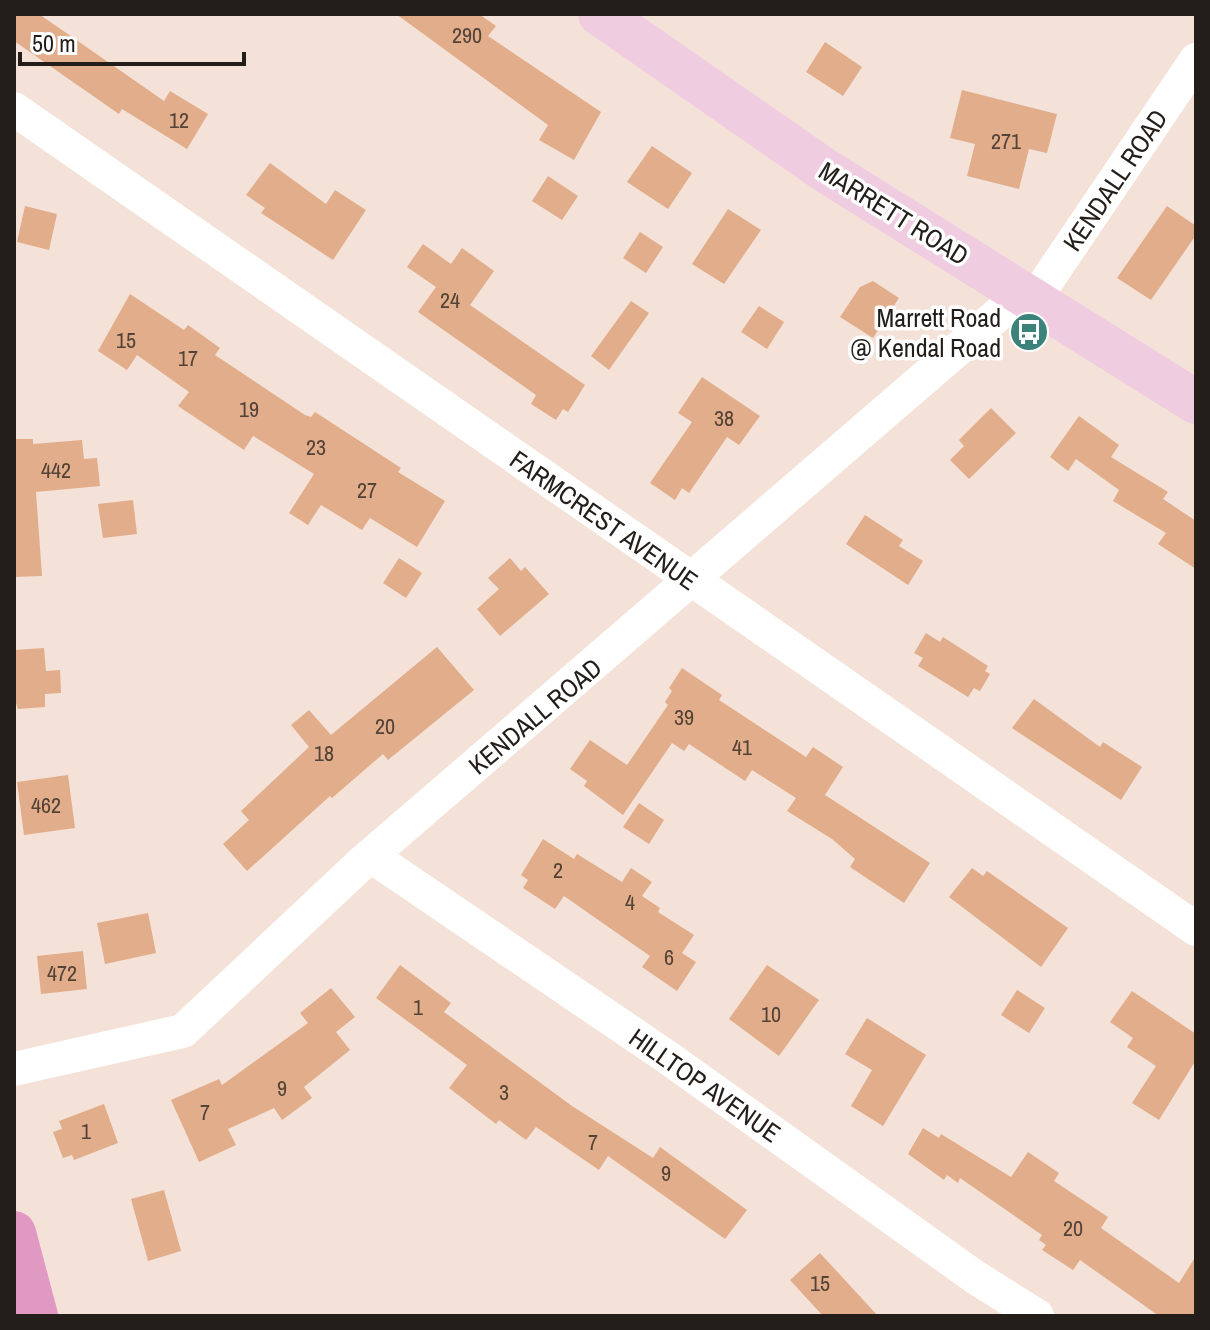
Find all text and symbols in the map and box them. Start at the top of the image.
scale bar [20,16,244,66]
house number: 290 [452,20,482,50]
text: 50 m [32,27,76,59]
street label: KENDALL ROAD [1055,102,1175,258]
house number: 12 [169,105,189,135]
house number: 271 [991,126,1021,156]
street label: MARRETT ROAD [813,153,975,273]
house number: 24 [440,285,460,315]
place label: Marrett Road @ Kendal Road [850,300,1001,365]
bus stop icon: Marrett Road @ Kendal Road [1008,311,1050,353]
house number: 15 [116,325,136,355]
house number: 17 [178,343,198,373]
house number: 19 [239,394,259,424]
house number: 38 [714,403,734,433]
house number: 23 [306,432,326,462]
street label: FARMCREST AVENUE [503,442,705,598]
house number: 442 [41,455,71,485]
house number: 27 [357,475,377,505]
street label: KENDALL ROAD [461,650,609,782]
house number: 39 [674,702,694,732]
house number: 20 [375,711,395,741]
house number: 41 [732,732,752,762]
house number: 18 [314,738,334,768]
house number: 462 [31,790,61,820]
house number: 2 [553,855,563,885]
house number: 4 [625,887,635,917]
house number: 6 [664,942,674,972]
house number: 472 [47,958,77,988]
house number: 1 [413,992,423,1022]
house number: 10 [761,999,781,1029]
street label: HILLTOP AVENUE [622,1020,788,1150]
house number: 9 [277,1073,287,1103]
house number: 3 [499,1077,509,1107]
house number: 7 [200,1097,210,1127]
house number: 1 [81,1116,91,1146]
house number: 7 [588,1127,598,1157]
house number: 9 [661,1158,671,1188]
house number: 20 [1063,1213,1083,1243]
house number: 15 [810,1268,830,1298]

